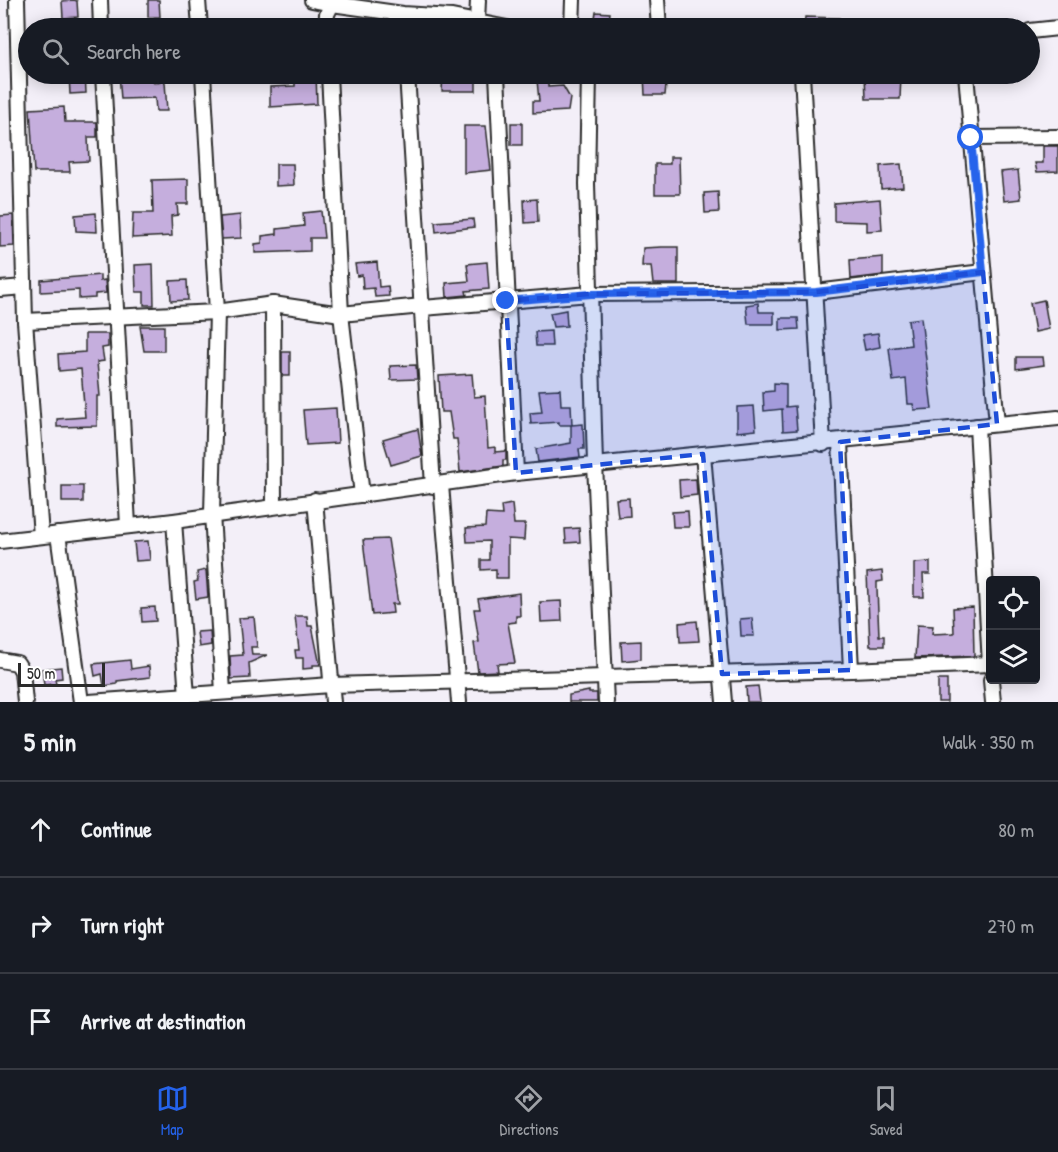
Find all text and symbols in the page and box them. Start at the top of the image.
search box [18,18,1040,84]
icon: search [39,35,72,68]
text: Search here [87,36,181,66]
route start [957,124,983,150]
route end [492,287,518,313]
map controls [986,576,1040,684]
button: locate [986,576,1040,630]
button: layers [986,630,1040,684]
scale bar [18,660,105,688]
text: 50 m [27,662,56,684]
text: 5 min [24,724,76,759]
text: Walk · 350 m [942,728,1034,755]
icon: ahead [24,813,57,846]
text: Continue [81,814,152,844]
text: 80 m [998,816,1034,843]
icon: right [24,909,57,942]
text: Turn right [81,910,164,940]
text: 270 m [988,912,1034,939]
icon: arrive [24,1005,57,1038]
text: Arrive at destination [81,1006,246,1036]
tab: Map [156,1082,189,1140]
tab: Directions [500,1082,558,1140]
tab: Saved [869,1082,902,1140]

